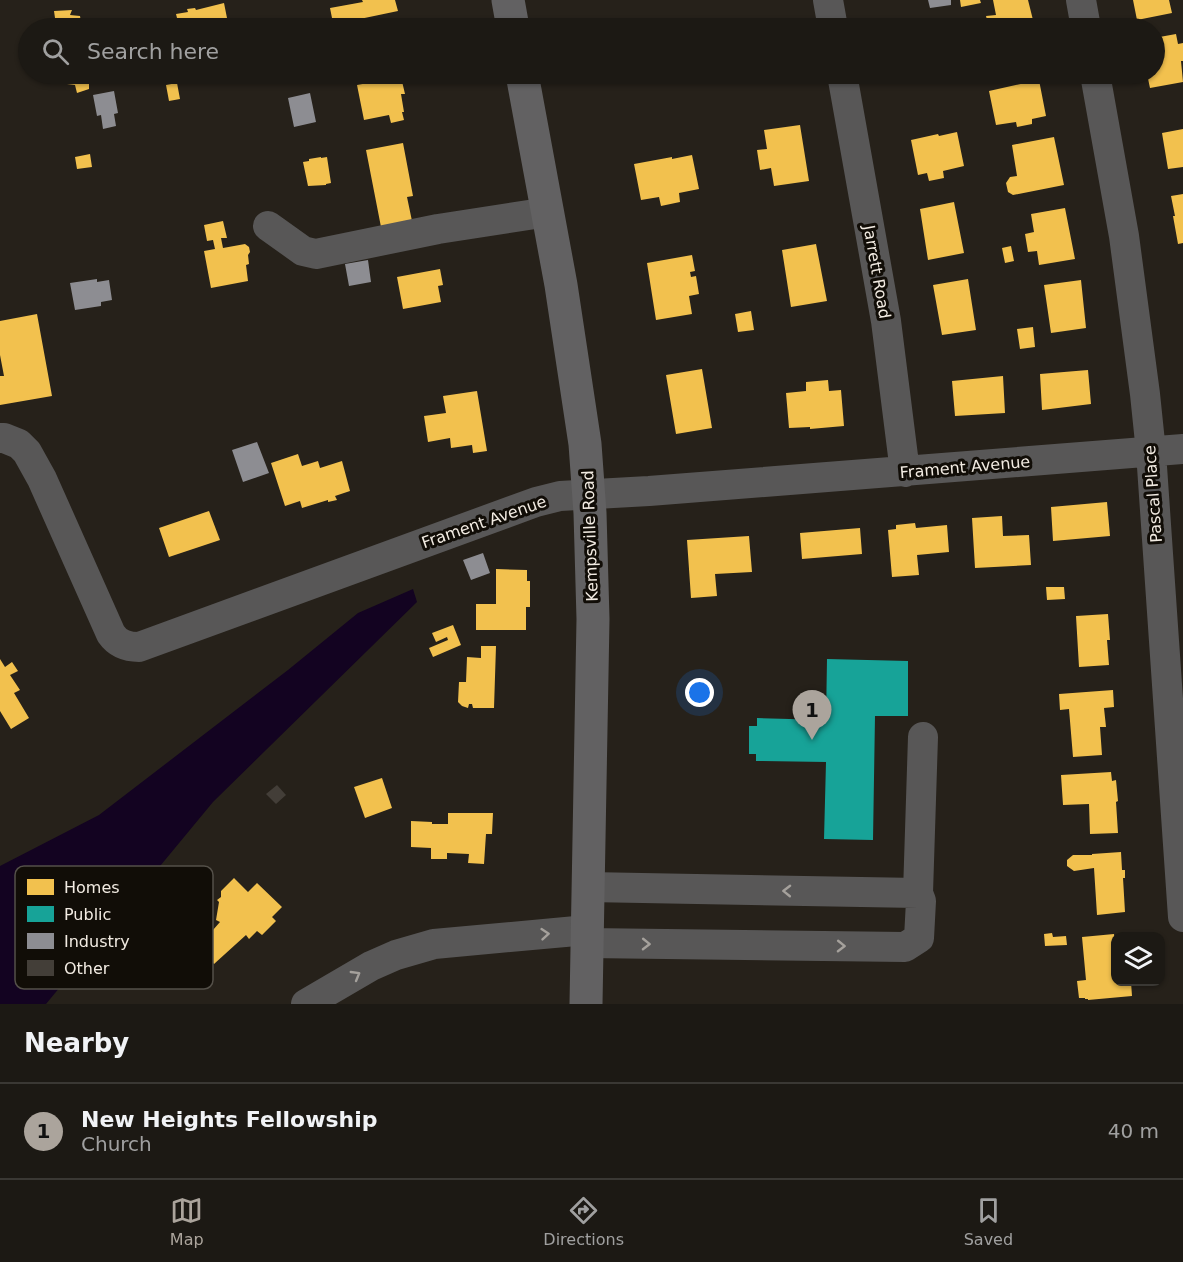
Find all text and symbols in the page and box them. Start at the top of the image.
search box [18,18,1165,84]
icon: search [39,35,72,68]
text: Search here [87,39,219,64]
street label: Jarrett Road [859,223,895,320]
street label: Pascal Place [1140,445,1166,543]
street label: Frament Avenue [899,452,1031,482]
street label: Kempsville Road [578,470,602,602]
street label: Frament Avenue [419,492,549,552]
your location [685,678,714,707]
pin: 1 [792,690,832,740]
legend [15,866,213,989]
text: Homes [64,878,120,897]
one-way arrow [783,885,792,897]
text: Public [64,905,111,924]
one-way arrow [540,928,549,941]
text: Industry [64,932,130,951]
map controls [1111,932,1165,986]
button: layers [1111,932,1165,986]
one-way arrow [641,937,650,950]
one-way arrow [836,940,845,953]
text: Other [64,959,110,978]
one-way arrow [350,970,360,982]
text: Nearby [24,1028,129,1058]
text: New Heights Fellowship [81,1107,378,1132]
text: 1 [37,1119,50,1143]
text: 40 m [1108,1119,1159,1143]
text: Church [81,1132,152,1156]
tab: Map [170,1194,204,1249]
tab: Directions [543,1194,624,1249]
tab: Saved [964,1194,1013,1249]

